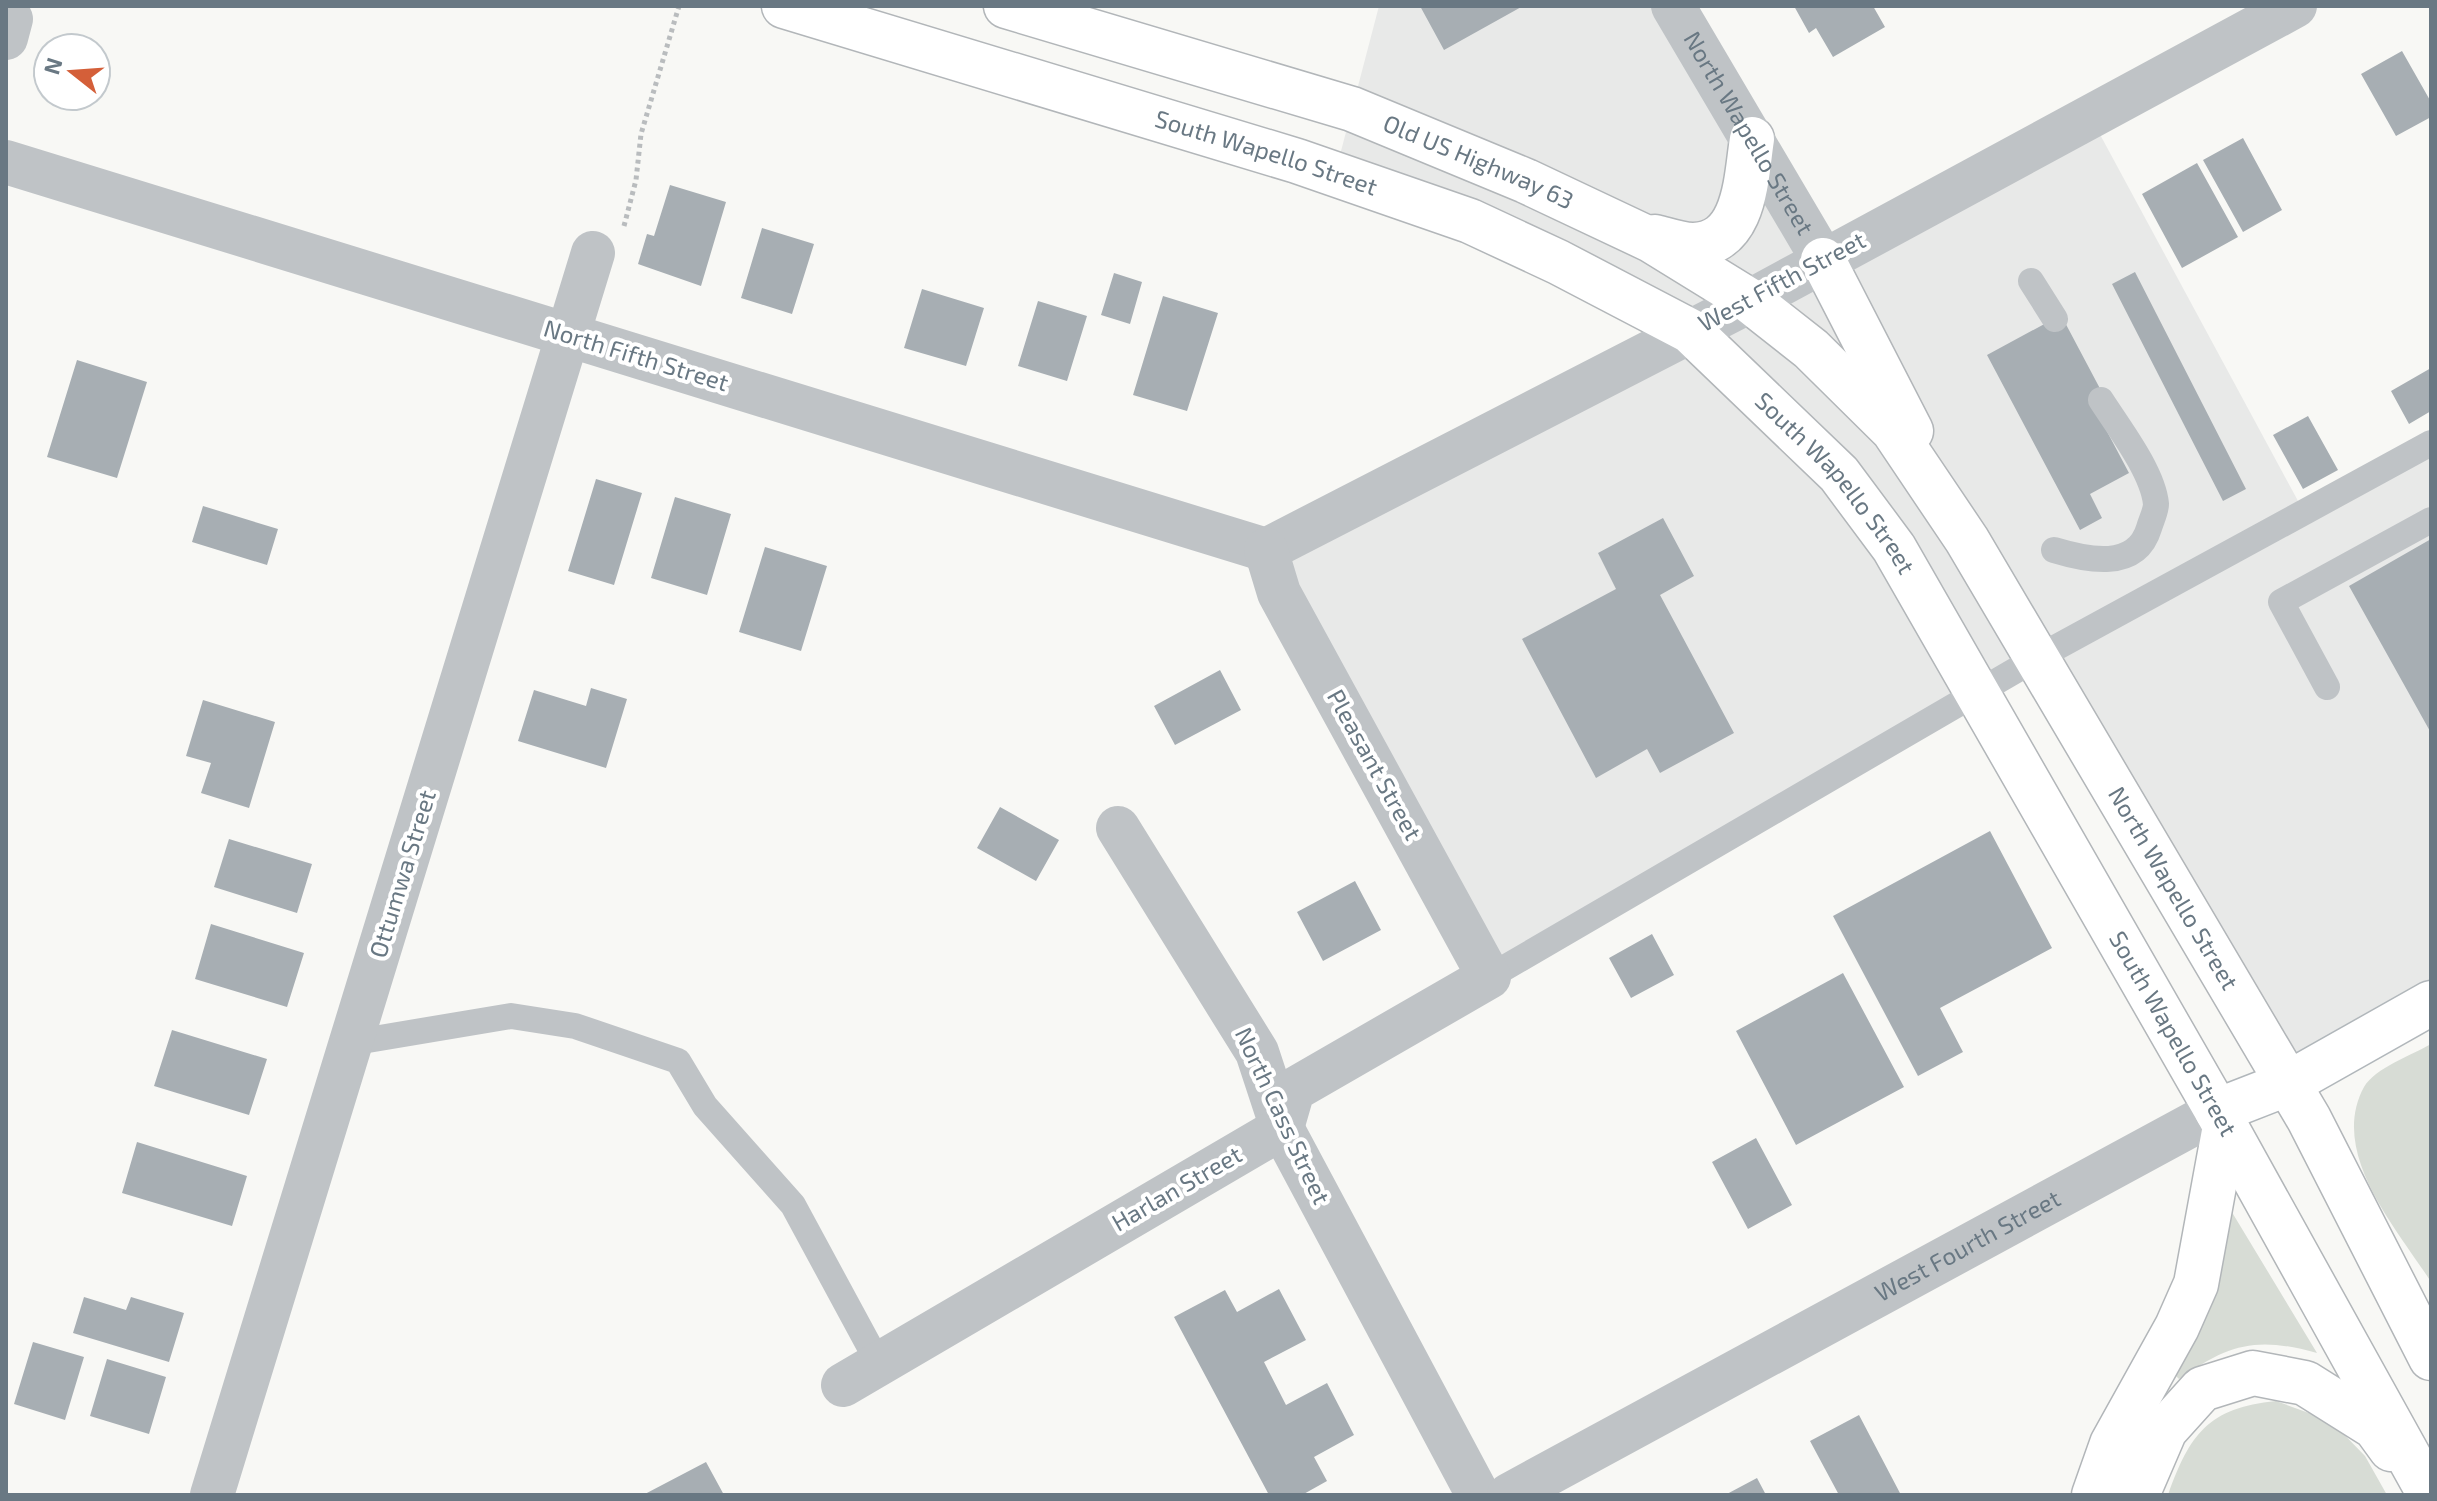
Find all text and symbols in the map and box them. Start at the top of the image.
street label: North Wapello Street [1678,26,1821,239]
north arrow [32,32,112,112]
text: N [37,54,67,77]
street label: South Wapello Street [1152,103,1381,201]
street label: Old US Highway 63 [1379,108,1579,214]
street label: West Fifth Street [1693,224,1870,337]
street label: North Fifth Street [541,313,732,396]
street label: South Wapello Street [1750,385,1922,579]
street label: Pleasant Street [1322,684,1429,845]
street label: North Wapello Street [2103,781,2245,994]
street label: Ottumwa Street [362,786,441,961]
street label: South Wapello Street [2104,926,2244,1141]
street label: North Cass Street [1230,1022,1337,1208]
street label: Harlan Street [1106,1139,1246,1237]
street label: West Fourth Street [1869,1183,2065,1307]

